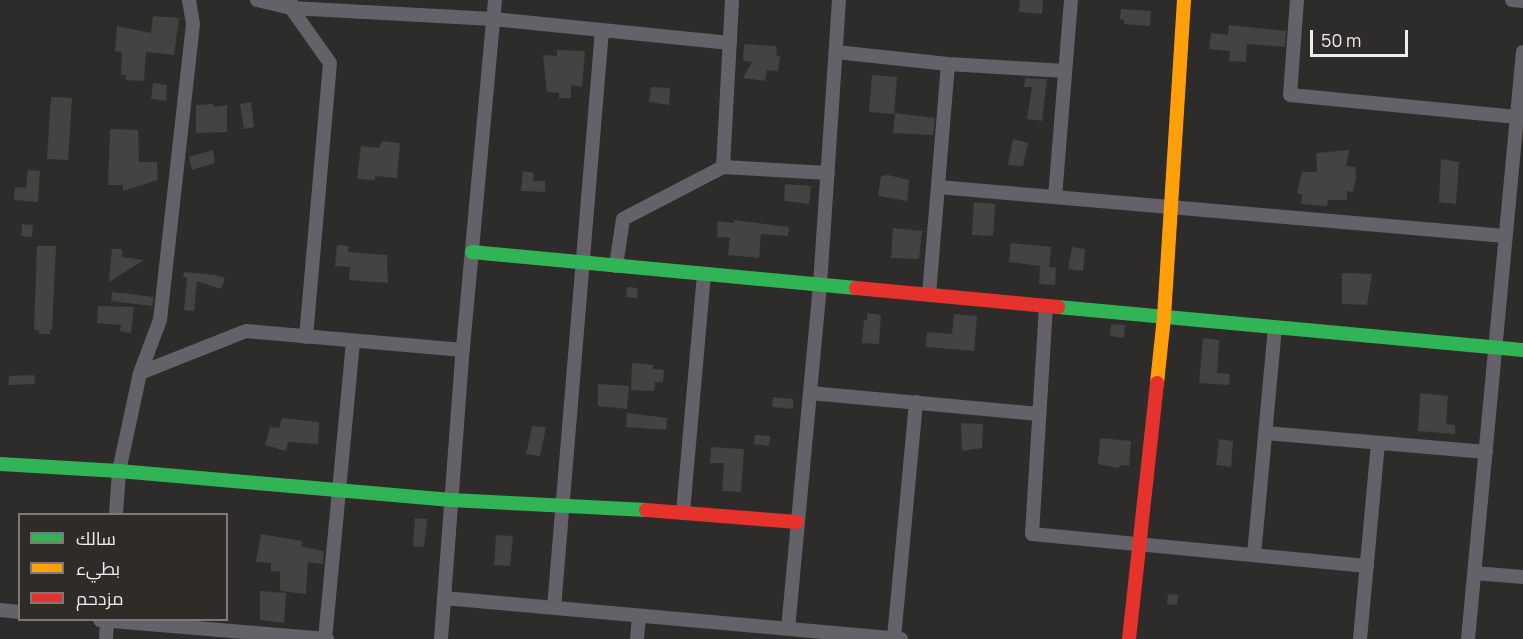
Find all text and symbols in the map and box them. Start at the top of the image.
scale bar [1313,18,1410,56]
text: 50 m [1321,28,1361,52]
legend [18,513,228,621]
text: سالك [76,526,116,550]
text: بطيء [76,556,120,580]
text: مزدحم [76,586,124,610]

